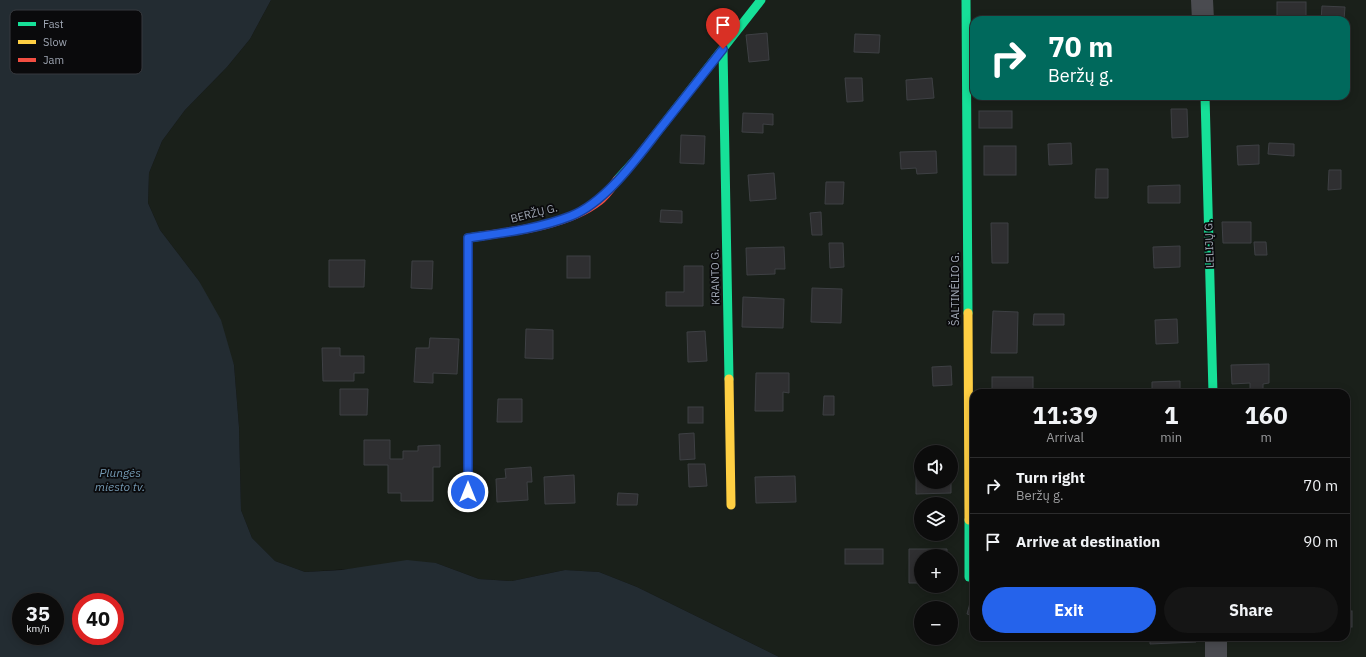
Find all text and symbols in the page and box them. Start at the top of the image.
pin [706,8,740,49]
legend [10,10,142,74]
icon: arrive [712,14,734,36]
text: Fast [43,17,64,31]
text: 70 m [1048,28,1113,65]
icon: right [982,32,1034,84]
text: Slow [43,35,67,49]
text: Jam [43,53,64,67]
text: Beržų g. [1048,64,1114,87]
street label: BERŽŲ G. [509,200,559,226]
street label: LELIJŲ G. [1201,220,1217,268]
street label: KRANTO G. [708,249,722,305]
street label: ŠALTINĖLIO G. [948,252,962,326]
text: 11:39 [1032,399,1098,431]
text: 1 [1164,399,1178,431]
text: 160 [1244,399,1288,431]
text: Arrival [1046,429,1084,446]
text: min [1160,429,1182,446]
text: m [1260,429,1272,446]
map controls [914,445,958,645]
button: sound [914,445,958,489]
water label: Plungės miesto tv. [95,465,145,494]
text: Turn right [1016,468,1085,487]
position arrow [447,471,489,513]
icon: right [982,475,1004,497]
text: 70 m [1303,476,1338,495]
text: Beržų g. [1016,487,1063,504]
button: layers [914,497,958,541]
icon: arrive [982,531,1004,553]
text: Arrive at destination [1016,532,1160,551]
text: 90 m [1303,532,1338,551]
button: + [914,549,958,593]
button: Exit [982,587,1156,633]
button: Share [1164,587,1338,633]
speed limit sign: 40 [72,593,124,645]
text: 35 [26,600,50,627]
button: − [914,601,958,645]
text: km/h [26,622,50,635]

